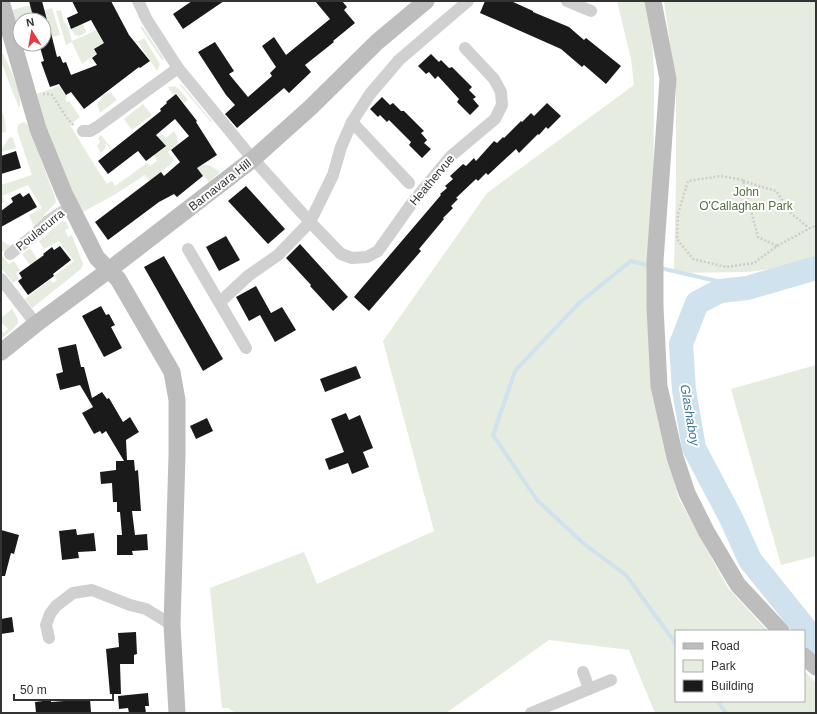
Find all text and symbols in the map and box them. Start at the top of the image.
north arrow [12,12,52,52]
text: N [25,16,35,29]
street label: Heathervue [407,151,458,208]
street label: Barnavara Hill [186,156,254,214]
park label: John O'Callaghan Park [699,185,794,213]
street label: Poulacurra [13,206,67,254]
water label: Glashaboy [677,383,703,448]
legend [675,630,805,702]
text: Road [711,639,740,653]
text: Park [711,659,737,673]
scale bar [14,676,113,702]
text: Building [711,679,754,693]
text: 50 m [20,683,47,697]

